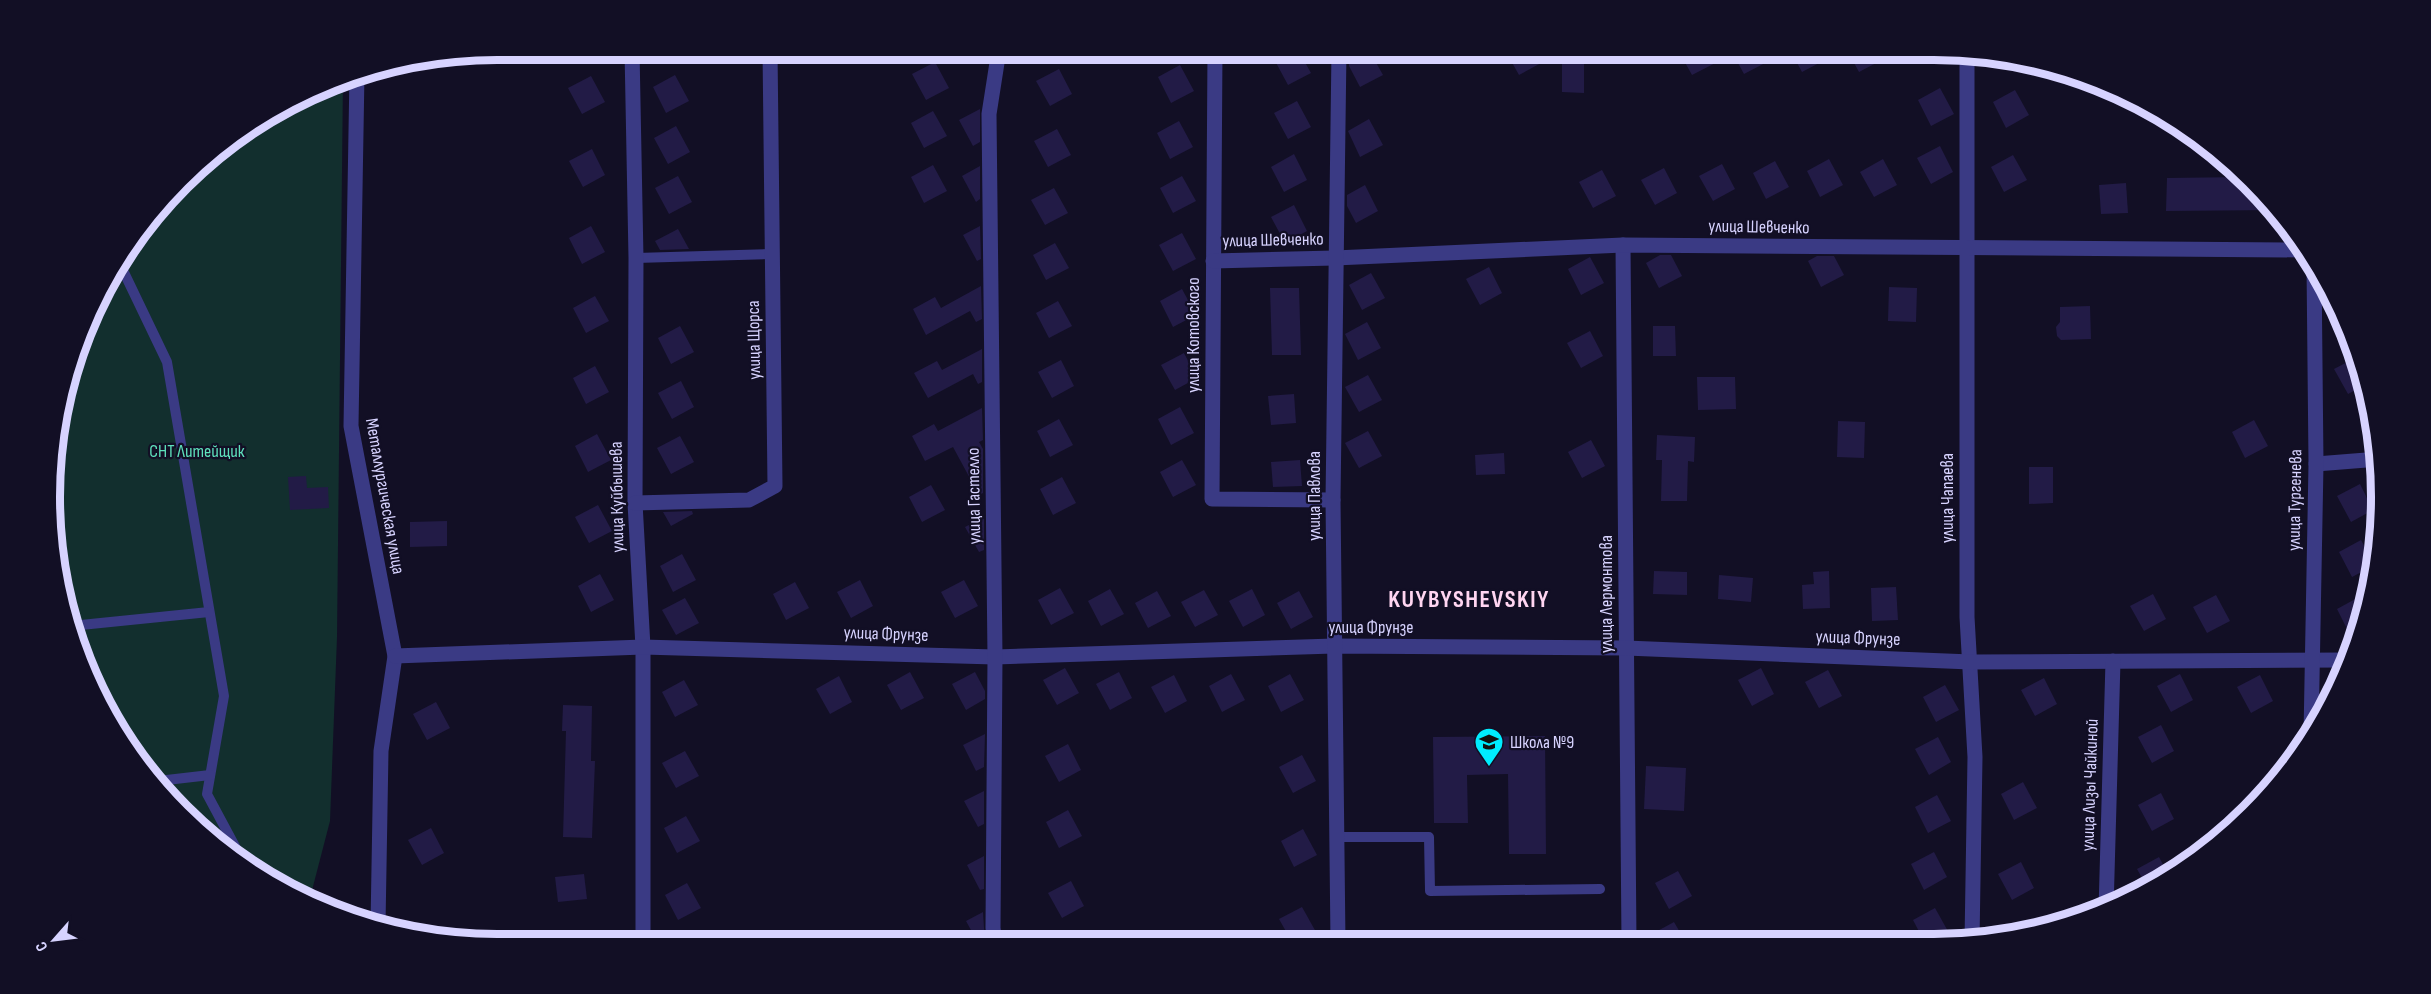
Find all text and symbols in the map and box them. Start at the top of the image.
street label: улица Шевченко [1708,216,1810,238]
street label: улица Шевченко [1222,229,1324,251]
street label: улица Котовского [1183,277,1204,393]
street label: улица Щорса [743,300,765,380]
street label: Металлургическая улица [361,416,409,576]
park label: СНТ Литейщик [149,441,245,462]
street label: улица Куйбышева [606,441,628,553]
street label: улица Гастелло [963,448,985,544]
street label: улица Тургенева [2284,449,2306,551]
street label: улица Павлова [1304,451,1325,541]
street label: улица Чапаева [1937,453,1958,543]
street label: улица Лермонтова [1596,535,1617,653]
district label: KUYBYSHEVSKIY [1388,585,1550,614]
street label: улица Фрунзе [1329,617,1413,638]
street label: улица Фрунзе [843,622,929,646]
street label: улица Фрунзе [1815,626,1901,650]
street label: улица Лизы Чайкиной [2077,718,2103,852]
school or university icon: Школа №9 [1473,726,1505,768]
place label: Школа №9 [1510,732,1574,753]
north arrow [24,910,84,970]
text: С [32,938,52,954]

